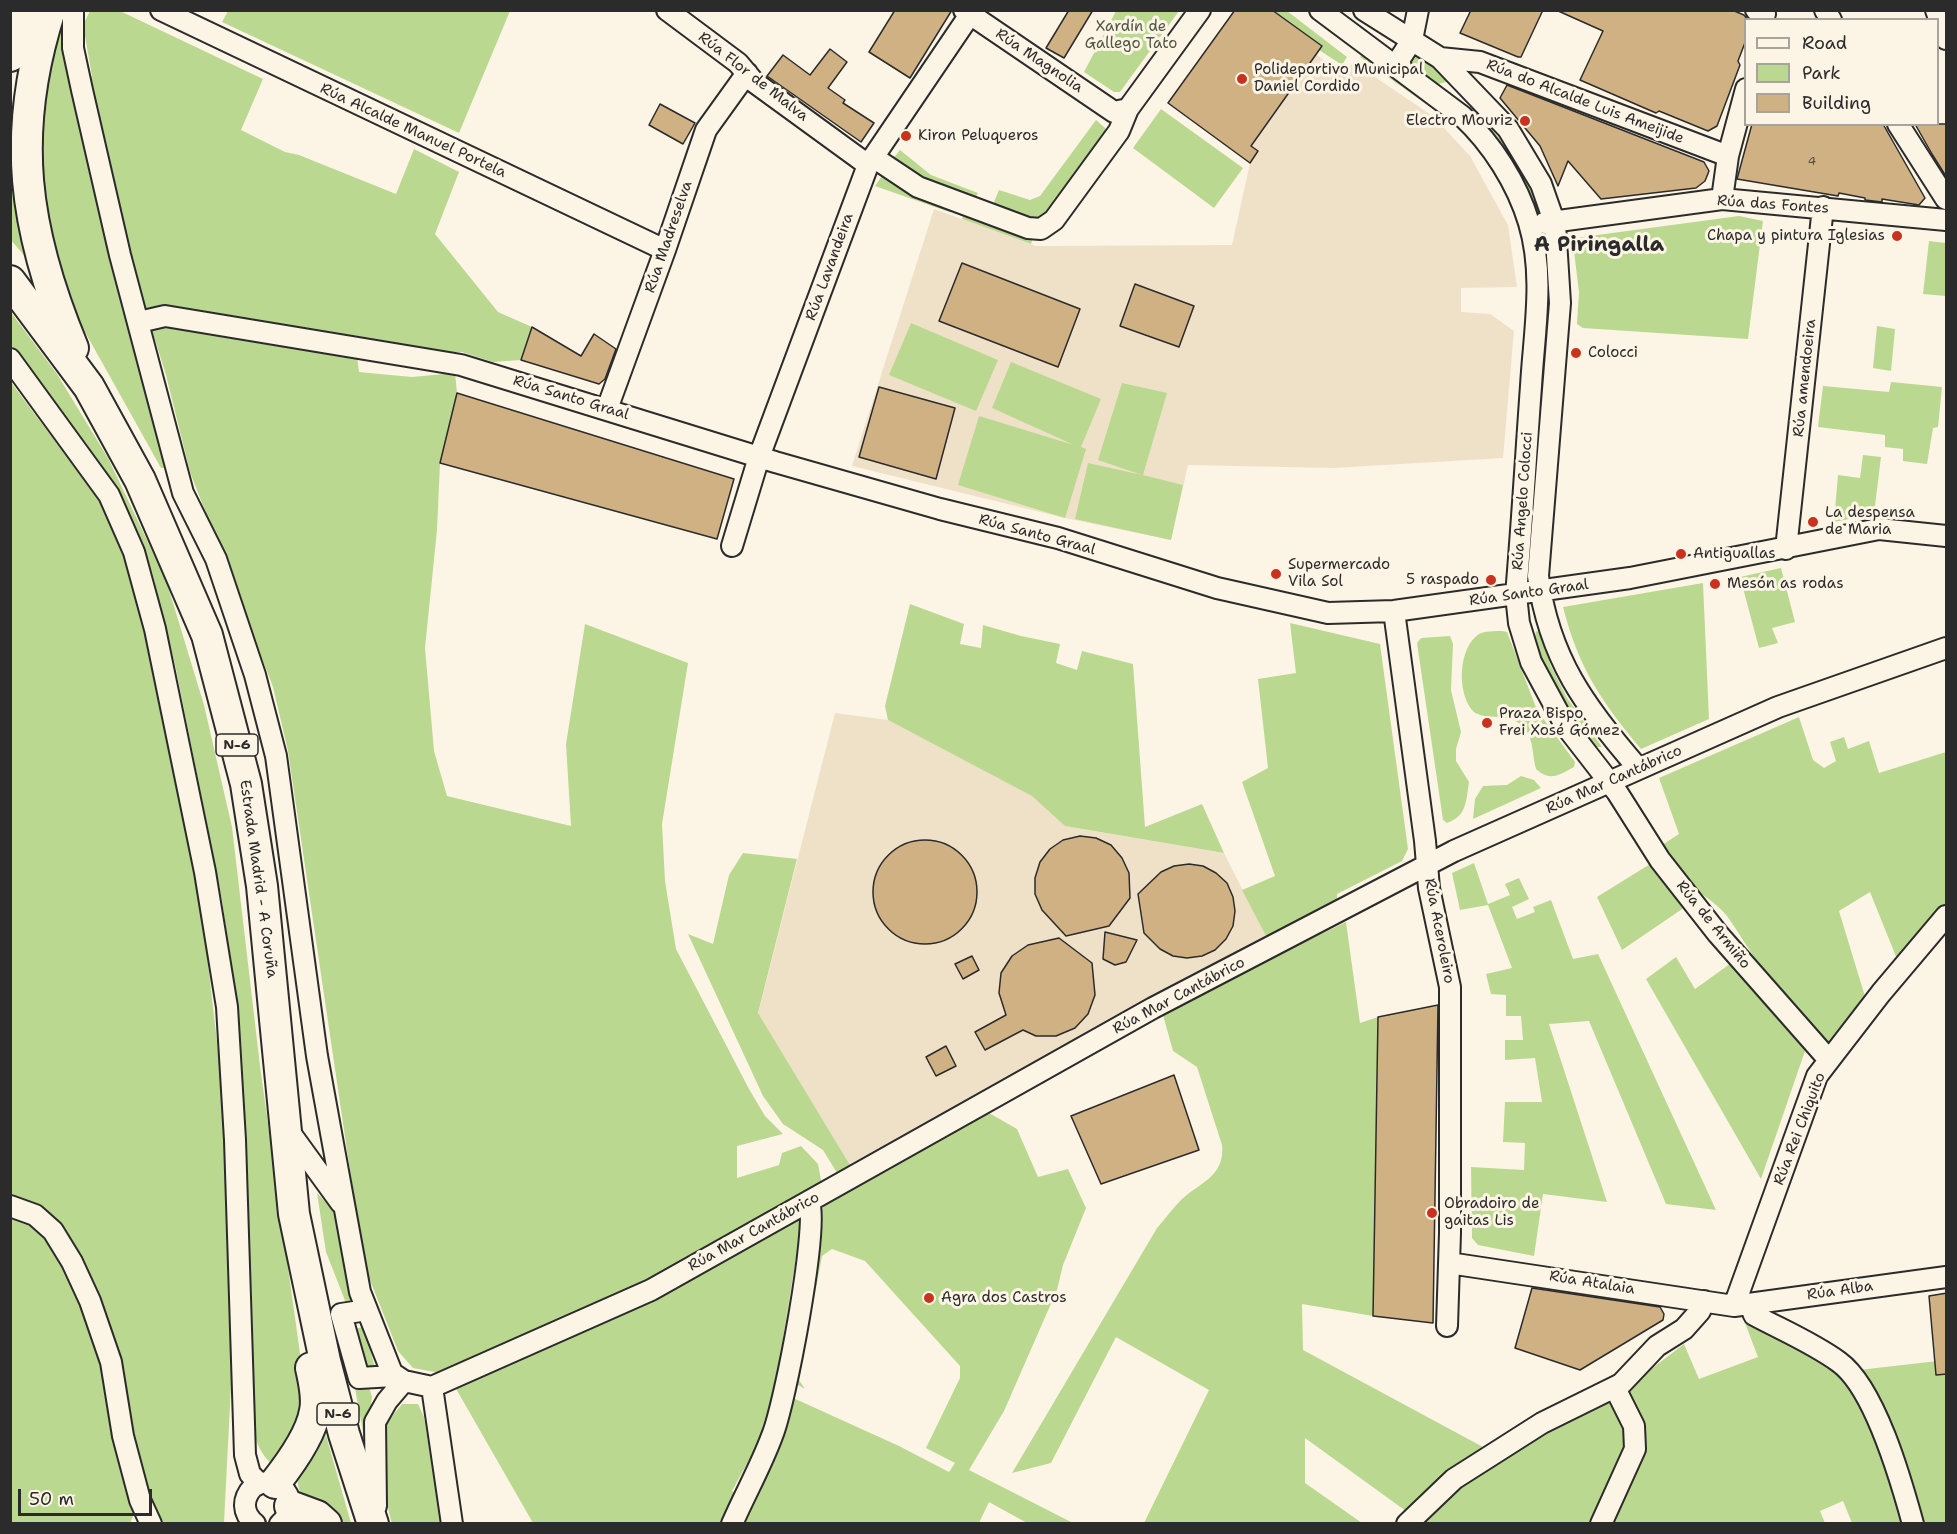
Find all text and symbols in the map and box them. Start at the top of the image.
park label: Xardín de Gallego Tato [1085,18,1177,53]
legend [1744,18,1939,126]
street label: Rúa Magnolia [992,25,1086,97]
street label: Rúa Flor de Malva [694,29,812,125]
text: Road [1802,31,1847,55]
street label: Rúa do Alcalde Luis Ameijide [1484,56,1686,148]
place label: Polideportivo Municipal Daniel Cordido [1254,61,1423,96]
text: Park [1802,61,1841,85]
marker: Polideportivo Municipal Daniel Cordido [1235,72,1249,86]
street label: Rúa Alcalde Manuel Portela [317,80,509,182]
text: Building [1802,91,1871,115]
place label: Electro Mouriz [1406,112,1513,130]
marker: Electro Mouriz [1518,114,1532,128]
place label: Kiron Peluqueros [918,127,1039,145]
marker: Kiron Peluqueros [899,129,913,143]
house number: 4 [1808,155,1816,169]
street label: Rúa Madreselva [641,179,697,295]
street label: Rúa das Fontes [1716,192,1830,218]
street label: Rúa Lavandeira [802,211,858,323]
place label: Chapa y pintura Iglesias [1707,227,1885,245]
marker: Chapa y pintura Iglesias [1890,229,1904,243]
district label: A Piringalla [1534,233,1664,259]
street label: Rúa amendoeira [1790,318,1820,438]
place label: Colocci [1588,344,1638,362]
marker: Colocci [1569,346,1583,360]
street label: Rúa Santo Graal [511,372,631,424]
street label: Rúa Angelo Colocci [1509,431,1537,571]
place label: La despensa de Maria [1825,504,1915,539]
street label: Rúa Santo Graal [977,511,1097,559]
marker: La despensa de Maria [1806,515,1820,529]
place label: Antiguallas [1693,545,1776,563]
marker: Antiguallas [1674,547,1688,561]
place label: Supermercado Vila Sol [1288,556,1390,591]
marker: Supermercado Vila Sol [1269,567,1283,581]
place label: 5 raspado [1406,571,1479,589]
marker: 5 raspado [1484,573,1498,587]
place label: Mesón as rodas [1727,575,1844,593]
street label: Rúa Santo Graal [1468,576,1590,610]
marker: Mesón as rodas [1708,577,1722,591]
place label: Praza Bispo Frei Xosé Gómez [1499,705,1620,740]
marker: Praza Bispo Frei Xosé Gómez [1480,716,1494,730]
road number: N-6 [216,734,258,756]
street label: Rúa Mar Cantábrico [1543,742,1685,818]
street label: Estrada Madrid - A Coruña [235,779,281,979]
street label: Rúa Aceroleiro [1420,877,1458,985]
street label: Rúa de Armiño [1672,877,1754,973]
street label: Rúa Mar Cantábrico [1110,954,1248,1038]
street label: Rúa Rei Chiquito [1770,1070,1830,1188]
street label: Rúa Mar Cantábrico [685,1188,823,1276]
place label: Obradoiro de gaitas Lis [1444,1195,1539,1230]
marker: Obradoiro de gaitas Lis [1425,1206,1439,1220]
street label: Rúa Atalaia [1548,1267,1636,1299]
street label: Rúa Alba [1806,1277,1874,1305]
place label: Agra dos Castros [941,1289,1067,1307]
marker: Agra dos Castros [922,1291,936,1305]
road number: N-6 [317,1403,359,1425]
scale bar [21,1477,154,1515]
text: 50 m [29,1487,74,1511]

